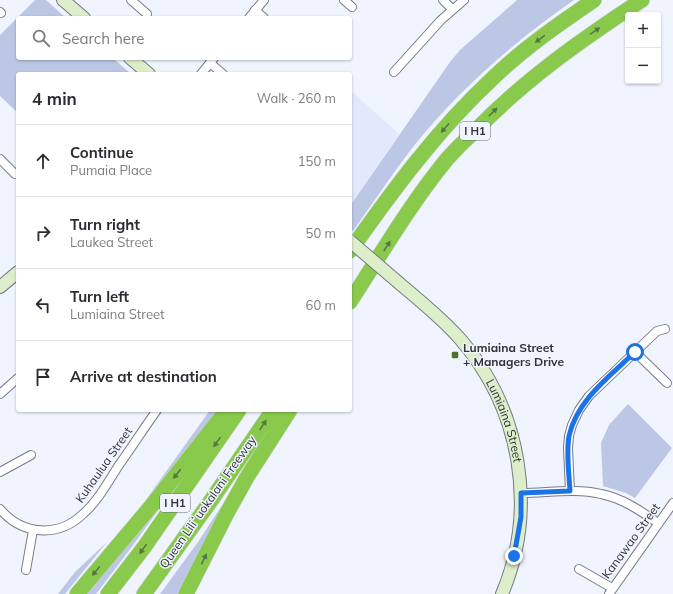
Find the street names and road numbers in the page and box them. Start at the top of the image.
road number: I H1 [460,122,490,140]
street label: Lumiaina Street [483,376,526,463]
street label: Kuhaulua Street [72,424,135,505]
street label: Queen Liliʻuokalani Freeway [156,432,260,571]
road number: I H1 [160,494,190,512]
street label: Kanawao Street [598,500,663,581]

